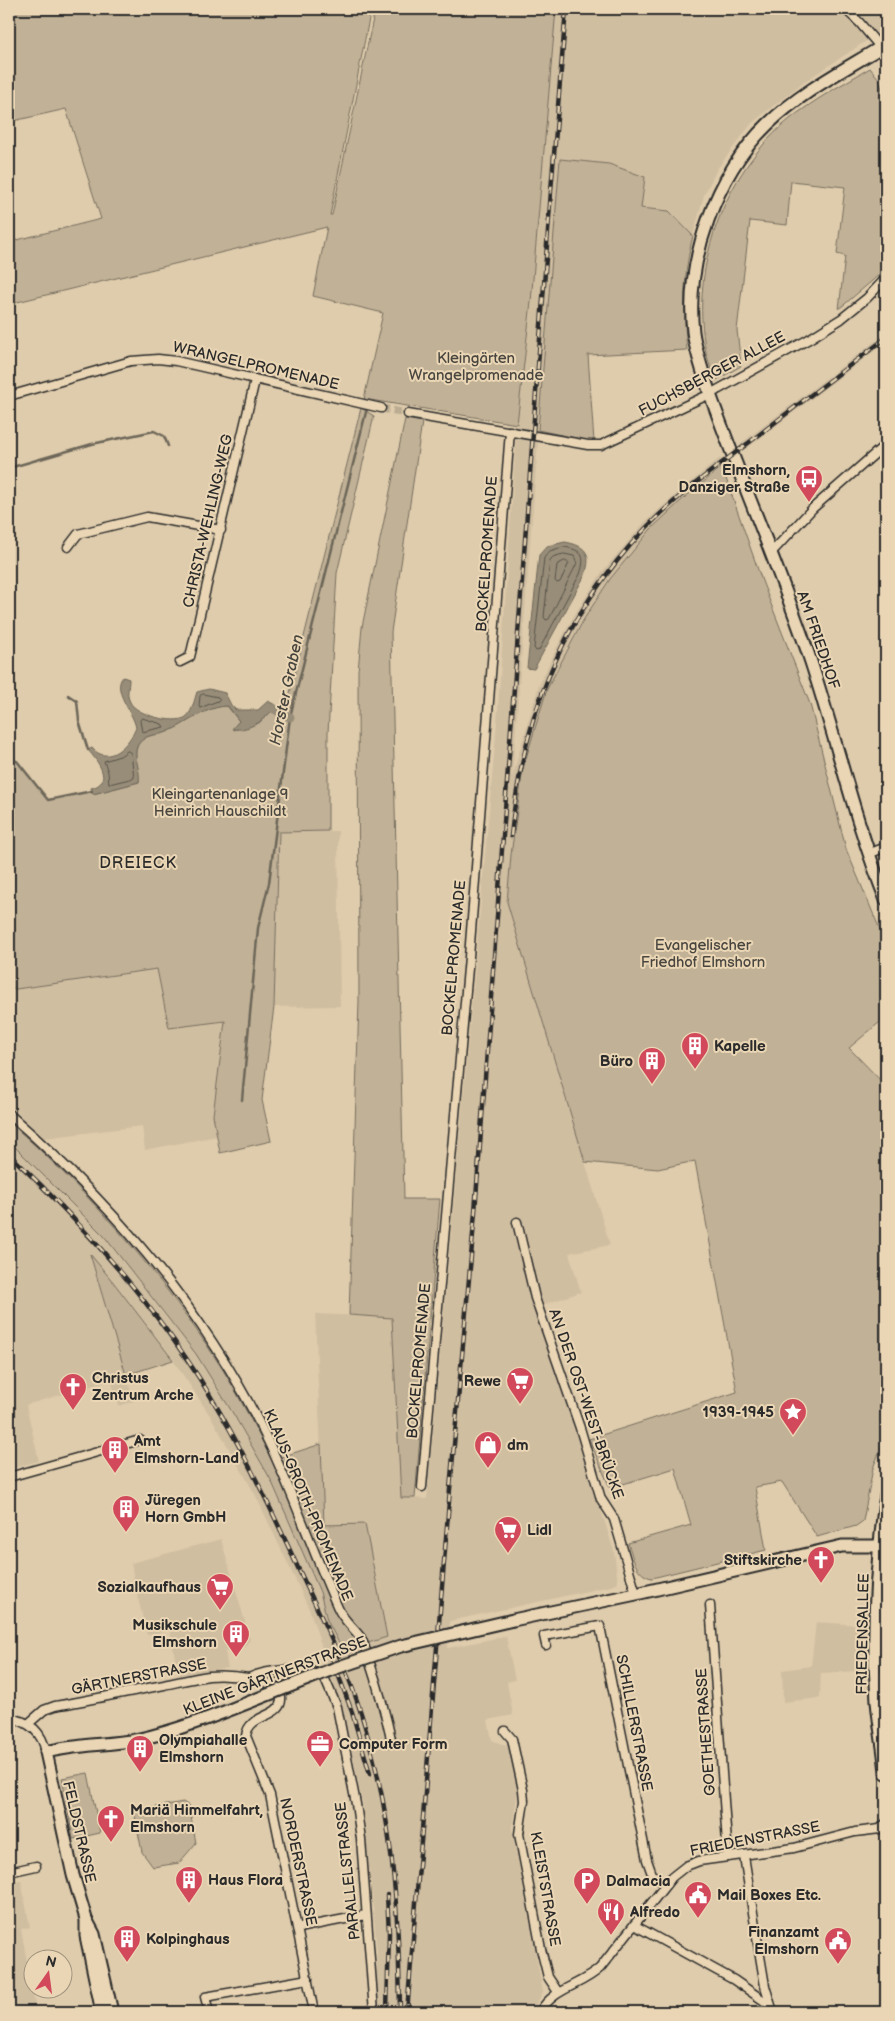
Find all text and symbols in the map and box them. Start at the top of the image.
street label: FUCHSBERGER ALLEE [635,327,789,421]
street label: WRANGELPROMENADE [171,338,341,394]
park label: Kleingärten Wrangelpromenade [409,349,543,385]
street label: CHRISTA-WEHLING-WEG [179,432,237,610]
place label: Elmshorn, Danziger Straße [678,461,790,497]
bus stop icon: Elmshorn, Danziger Straße [794,464,824,503]
street label: BOCKELPROMENADE [472,475,502,632]
street label: AM FRIEDHOF [792,588,844,692]
water label: Horster Graben [266,633,308,747]
park label: Kleingartenanlage 9 Heinrich Hauschildt [151,785,289,821]
district label: DREIECK [99,854,177,873]
street label: BOCKELPROMENADE [438,879,470,1037]
park label: Evangelischer Friedhof Elmshorn [641,936,765,972]
building icon: Kapelle [680,1031,710,1070]
place label: Kapelle [714,1037,766,1056]
building icon: Büro [637,1046,667,1085]
place label: Büro [600,1052,633,1071]
street label: BOCKELPROMENADE [403,1282,435,1440]
street label: AN DER OST-WEST-BRÜCKE [544,1306,628,1502]
supermarket icon: Rewe [505,1366,535,1405]
place label: Christus Zentrum Arche [92,1369,194,1405]
church icon: Christus Zentrum Arche [58,1372,88,1411]
place label: Rewe [464,1372,501,1391]
place icon: 1939-1945 [778,1397,808,1436]
place label: 1939-1945 [703,1403,774,1422]
street label: KLAUS-GROTH-PROMENADE [259,1406,357,1604]
shop icon: dm [473,1430,503,1469]
place label: Amt Elmshorn-Land [133,1432,239,1468]
building icon: Amt Elmshorn-Land [100,1435,130,1474]
place label: dm [507,1436,529,1455]
place label: Jüregen Horn GmbH [145,1491,226,1527]
building icon: Jüregen Horn GmbH [111,1494,141,1533]
supermarket icon: Lidl [493,1515,523,1554]
place label: Lidl [527,1521,552,1540]
church icon: Stiftskirche [806,1545,836,1584]
place label: Stiftskirche [724,1551,802,1570]
supermarket icon: Sozialkaufhaus [205,1572,235,1611]
street label: FRIEDENSALLEE [852,1573,874,1695]
place label: Sozialkaufhaus [97,1578,201,1597]
place label: Musikschule Elmshorn [132,1616,217,1652]
building icon: Musikschule Elmshorn [221,1619,251,1658]
street label: KLEINE GÄRTNERSTRASSE [180,1632,370,1720]
street label: SCHILLERSTRASSE [611,1653,657,1793]
street label: GÄRTNERSTRASSE [70,1655,208,1699]
street label: GOETHESTRASSE [692,1667,720,1797]
office icon: Computer Form [305,1729,335,1768]
place label: Olympiahalle Elmshorn [159,1731,248,1767]
building icon: Olympiahalle Elmshorn [125,1734,155,1773]
place label: Computer Form [339,1735,448,1754]
street label: FELDSTRASSE [58,1779,100,1885]
street label: NORDERSTRASSE [275,1796,321,1928]
place label: Mariä Himmelfahrt, Elmshorn [130,1801,263,1837]
street label: PARALLELSTRASSE [331,1801,365,1941]
church icon: Mariä Himmelfahrt, Elmshorn [96,1804,126,1843]
street label: FRIEDENSTRASSE [688,1817,822,1861]
street label: KLEISTSTRASSE [526,1830,564,1948]
building icon: Haus Flora [174,1865,204,1904]
parking icon: Dalmacia [572,1866,602,1905]
place label: Haus Flora [208,1871,283,1890]
place label: Dalmacia [606,1872,671,1891]
public building icon: Mail Boxes Etc. [683,1880,713,1919]
place label: Mail Boxes Etc. [717,1886,821,1905]
restaurant icon: Alfredo [596,1897,626,1936]
place label: Alfredo [629,1903,680,1922]
place label: Finanzamt Elmshorn [748,1923,819,1959]
building icon: Kolpinghaus [112,1924,142,1963]
public building icon: Finanzamt Elmshorn [823,1926,853,1965]
place label: Kolpinghaus [146,1930,230,1949]
north arrow [22,1948,72,1998]
text: N [44,1952,58,1971]

